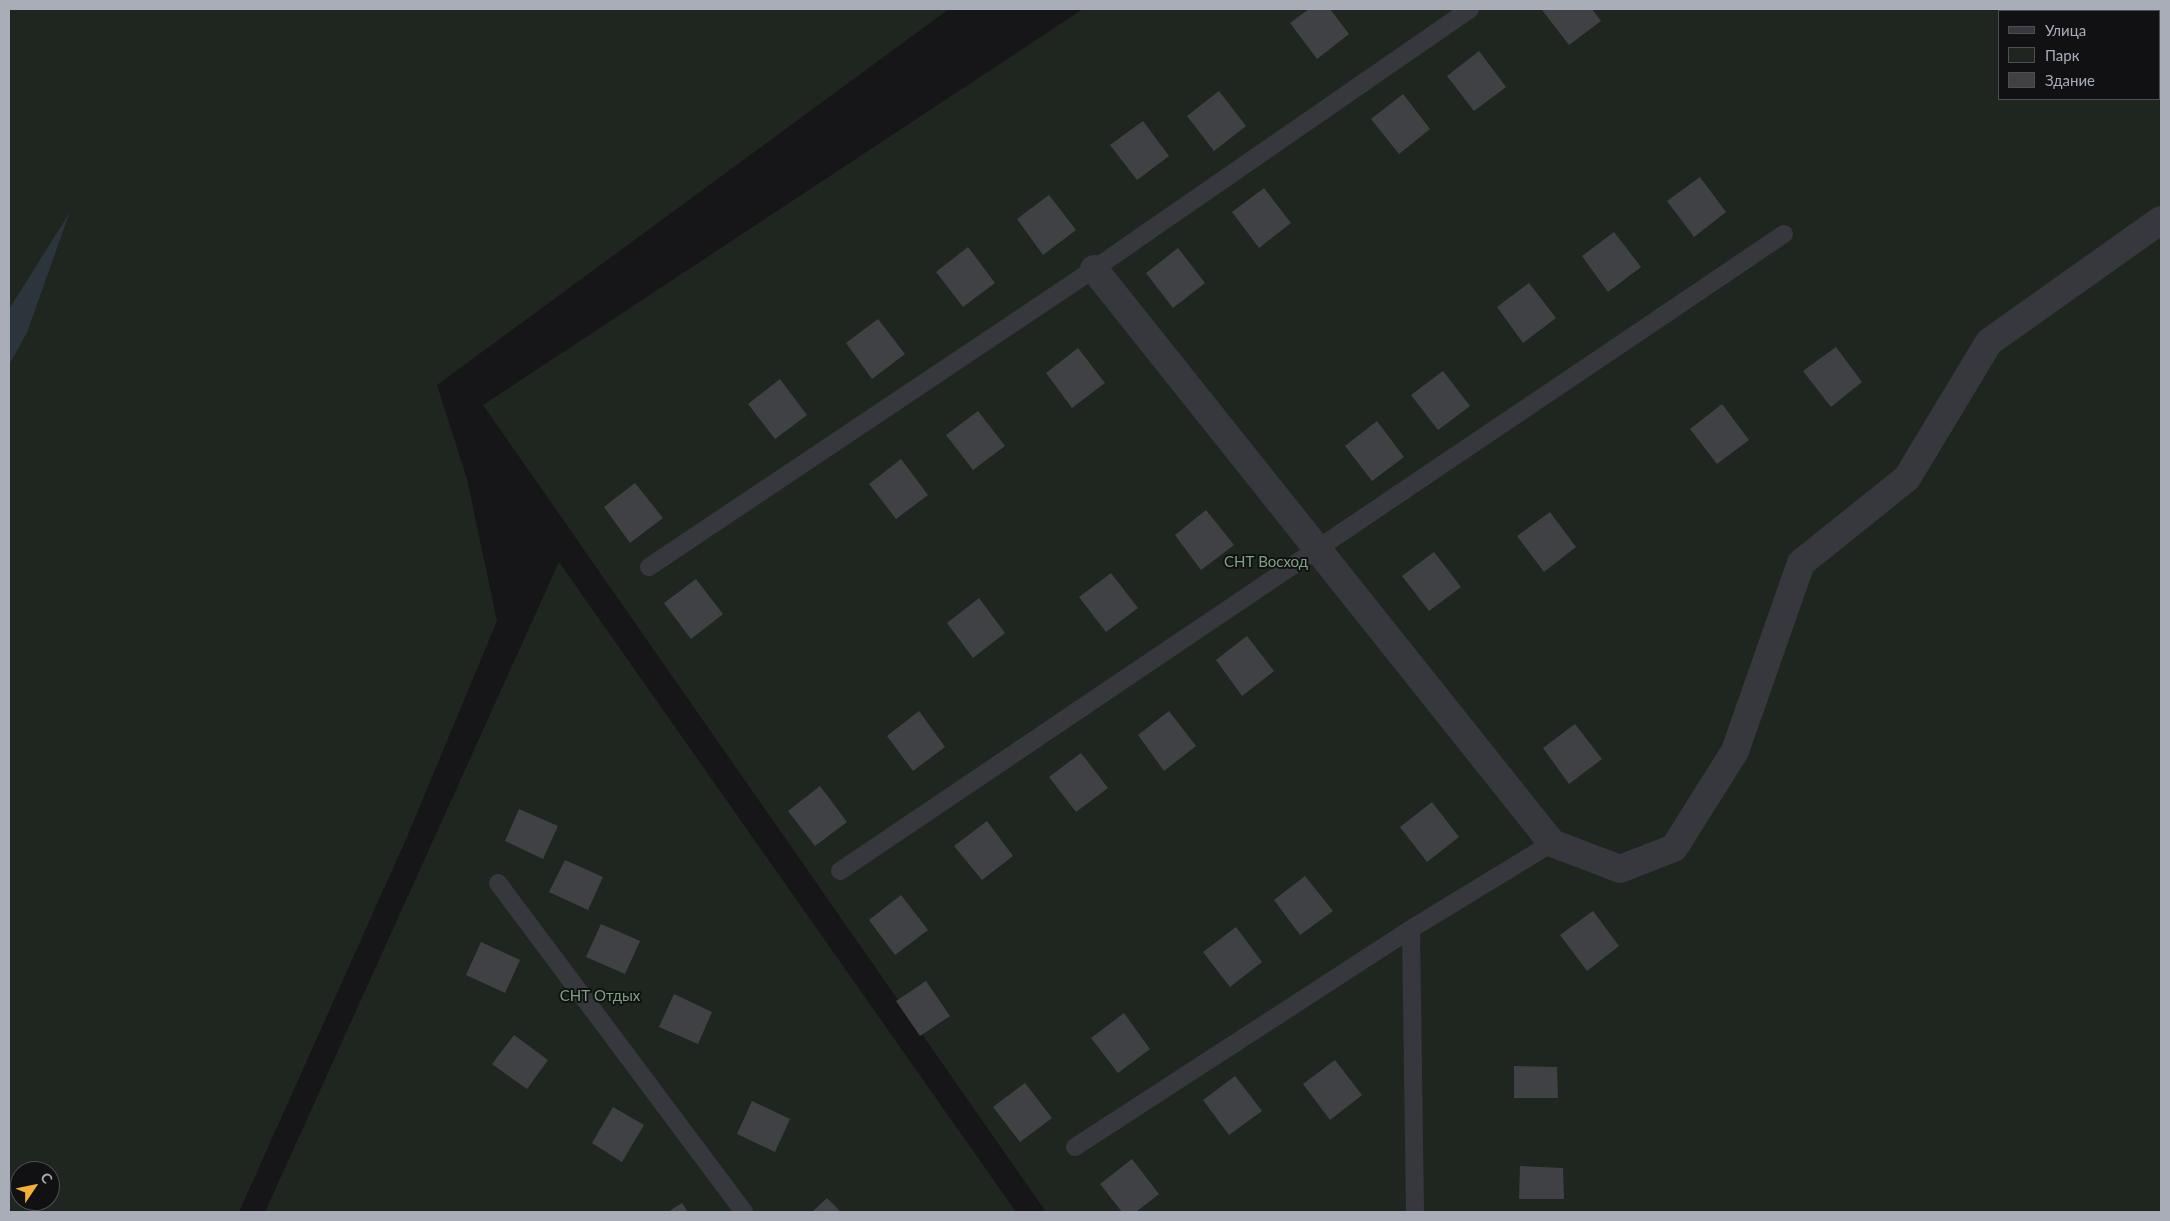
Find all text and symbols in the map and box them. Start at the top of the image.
legend [1998,10,2160,100]
text: Улица [2045,21,2086,39]
text: Парк [2045,46,2079,64]
text: Здание [2045,71,2095,89]
park label: СНТ Восход [1224,553,1308,571]
park label: СНТ Отдых [560,987,640,1005]
north arrow [10,1161,60,1211]
text: С [37,1169,57,1186]

